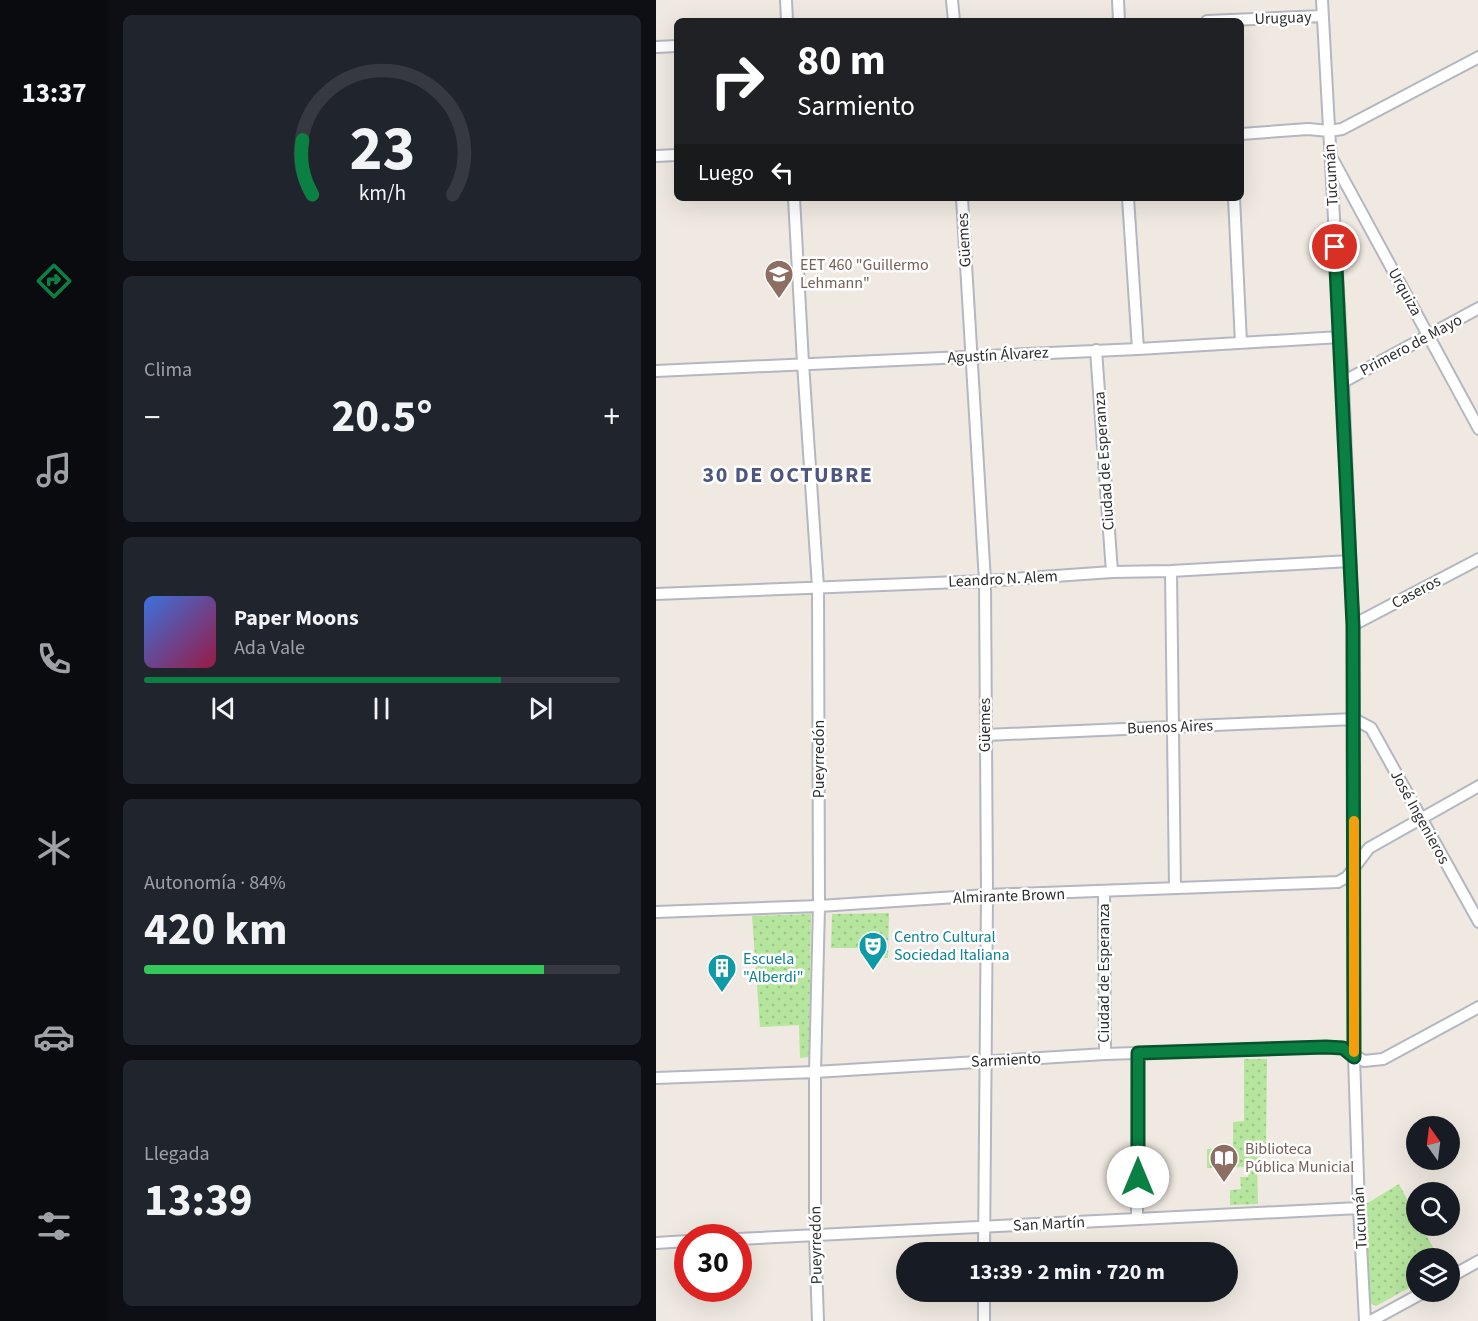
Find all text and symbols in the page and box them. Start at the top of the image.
street label: Uruguay [1254,6,1312,30]
text: 80 m [797,31,886,91]
icon: right [698,42,776,120]
text: 13:37 [21,74,87,113]
text: Sarmiento [797,87,915,126]
text: 23 [349,105,415,194]
street label: Tucumán [1318,143,1344,207]
icon: left [766,156,799,189]
text: Luego [698,157,754,189]
text: km/h [358,178,406,209]
street label: Güemes [952,212,976,268]
pin [1309,221,1360,272]
icon: arrive [1318,230,1351,263]
place label: EET 460 "Guillermo Lehmann" [800,254,929,294]
school or university icon: EET 460 "Guillermo Lehmann" [763,258,795,300]
icon: directions [33,260,75,302]
street label: Urquiza [1383,264,1427,320]
street label: Primero de Mayo [1356,309,1466,381]
street label: Agustín Álvarez [947,341,1049,369]
text: Clima [144,356,192,384]
text: 20.5° [331,385,433,449]
street label: Ciudad de Esperanza [1088,391,1120,531]
text: − [144,394,160,441]
text: + [604,394,620,441]
icon: music [33,449,75,491]
district label: 30 DE OCTUBRE [703,459,873,491]
street label: Leandro N. Alem [948,565,1058,593]
street label: Caseros [1388,570,1445,614]
text: Paper Moons [234,602,359,634]
text: Ada Vale [234,634,305,662]
icon: phone [33,638,75,680]
icon: previous [207,692,240,725]
icon: pause [365,692,398,725]
icon: next [524,692,557,725]
street label: Güemes [974,697,996,752]
street label: Buenos Aires [1127,714,1214,739]
street label: Pueyrredón [808,720,830,798]
street label: José Ingenieros [1385,766,1455,868]
icon: climate [33,827,75,869]
text: Autonomía · 84% [144,869,286,897]
street label: Almirante Brown [953,883,1065,909]
text: 420 km [144,898,288,962]
street label: Ciudad de Esperanza [1093,903,1115,1043]
place label: Centro Cultural Sociedad Italiana [894,926,1010,966]
theatre icon: Centro Cultural Sociedad Italiana [857,930,889,972]
place label: Escuela "Alberdi" [743,948,804,988]
building icon: Escuela "Alberdi" [706,952,738,994]
icon: car [33,1016,75,1058]
street label: Sarmiento [971,1047,1041,1073]
north arrow [1406,1116,1460,1170]
map controls [1406,1116,1460,1302]
place label: Biblioteca Pública Municial [1245,1138,1354,1178]
text: Llegada [144,1140,210,1168]
library icon: Biblioteca Pública Municial [1208,1142,1240,1184]
position arrow [1106,1145,1170,1209]
text: 13:39 [144,1169,253,1233]
button: search [1406,1182,1460,1236]
street label: Tucumán [1347,1186,1373,1250]
icon: filters [33,1205,75,1247]
street label: Pueyrredón [804,1206,828,1284]
street label: San Martín [1013,1211,1085,1237]
speed limit sign: 30 [674,1224,752,1302]
button: layers [1406,1248,1460,1302]
text: 13:39 · 2 min · 720 m [969,1256,1165,1288]

